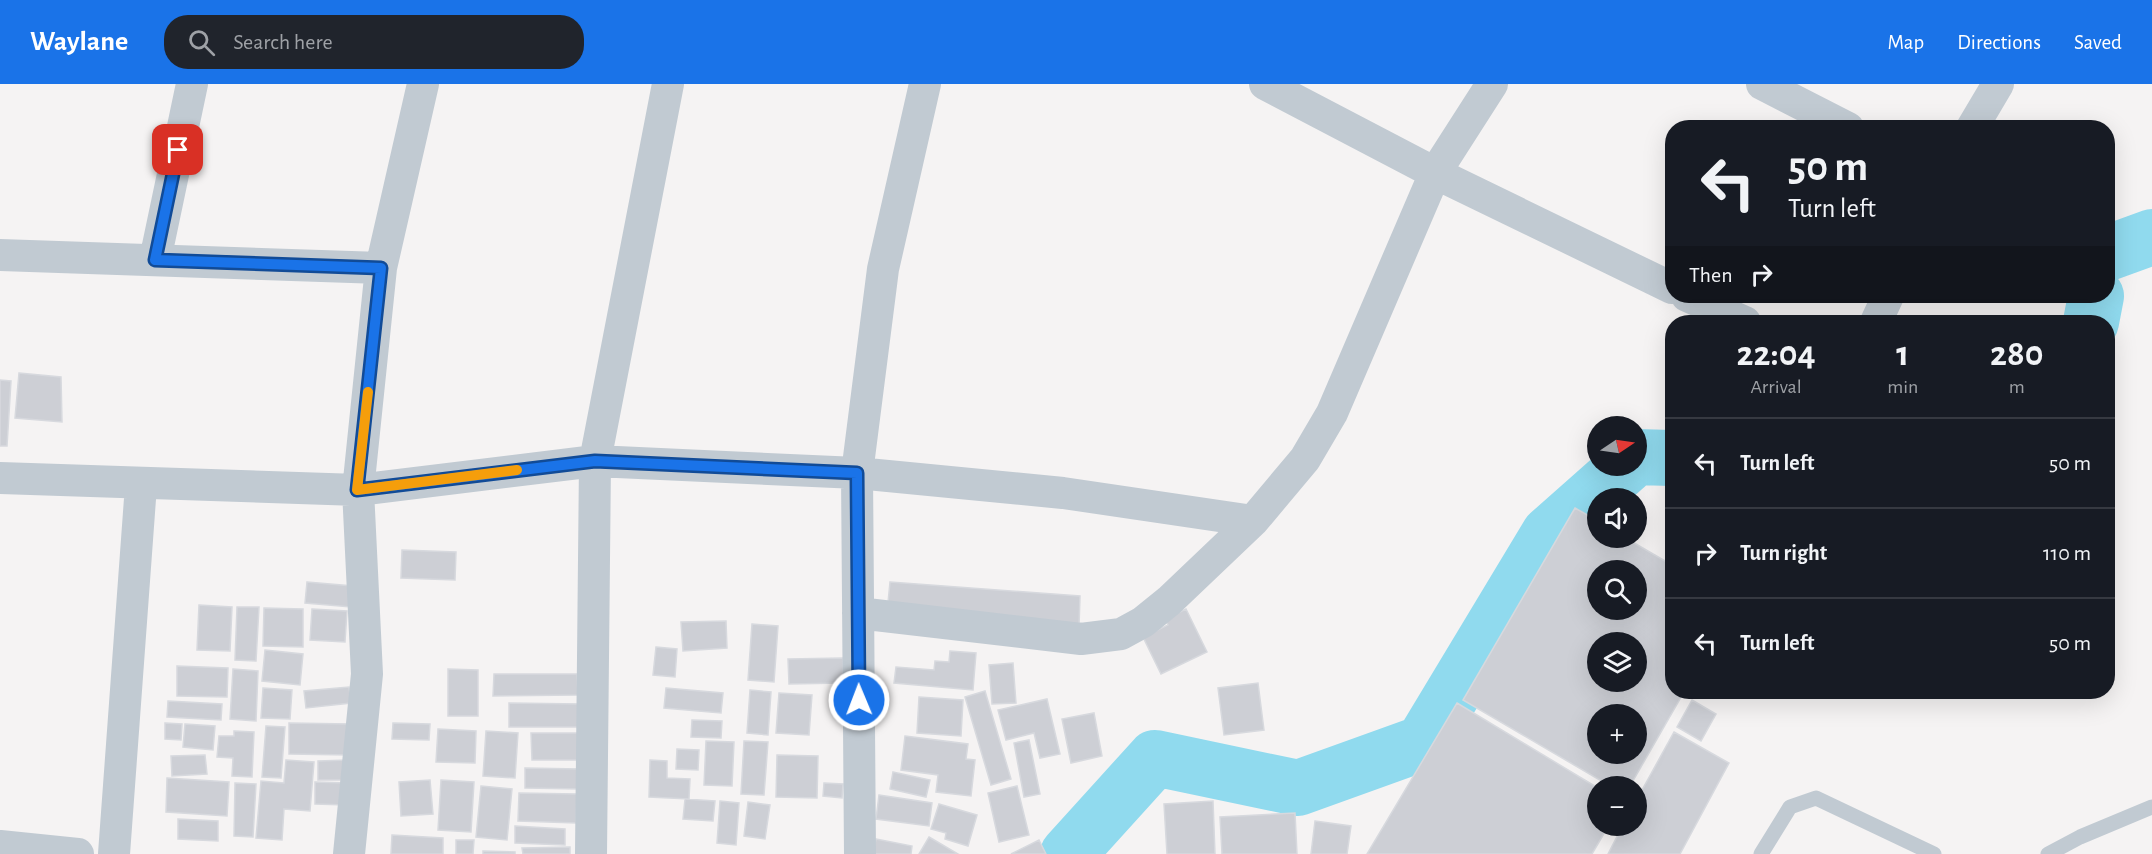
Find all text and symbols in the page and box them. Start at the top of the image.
search box [164,15,584,69]
icon: search [185,26,218,59]
text: Waylane [30,28,128,56]
text: Search here [233,31,333,53]
text: Map [1888,32,1924,53]
text: Directions [1957,32,2041,53]
text: Saved [2074,32,2122,53]
pin [152,124,203,175]
icon: arrive [161,133,194,166]
icon: left [1689,144,1767,222]
text: 50 m [1788,146,1868,188]
text: Turn left [1788,195,1876,222]
icon: right [1745,258,1778,291]
text: Then [1689,264,1733,286]
text: 22:04 [1737,336,1816,372]
text: 1 [1896,336,1909,372]
text: 280 [1990,336,2043,372]
text: Arrival [1750,377,1802,397]
text: min [1887,377,1918,397]
text: m [2009,377,2025,397]
north arrow [1587,416,1647,476]
map controls [1587,416,1647,836]
icon: left [1689,447,1722,480]
text: Turn left [1740,452,1814,474]
text: 50 m [2049,452,2091,474]
button: sound [1587,488,1647,548]
icon: right [1689,537,1722,570]
text: Turn right [1740,542,1827,564]
text: 110 m [2043,542,2091,564]
button: search [1587,560,1647,620]
icon: left [1689,627,1722,660]
button: layers [1587,632,1647,692]
text: Turn left [1740,632,1814,654]
text: 50 m [2049,632,2091,654]
position arrow [827,668,891,732]
button: + [1587,704,1647,764]
button: − [1587,776,1647,836]

